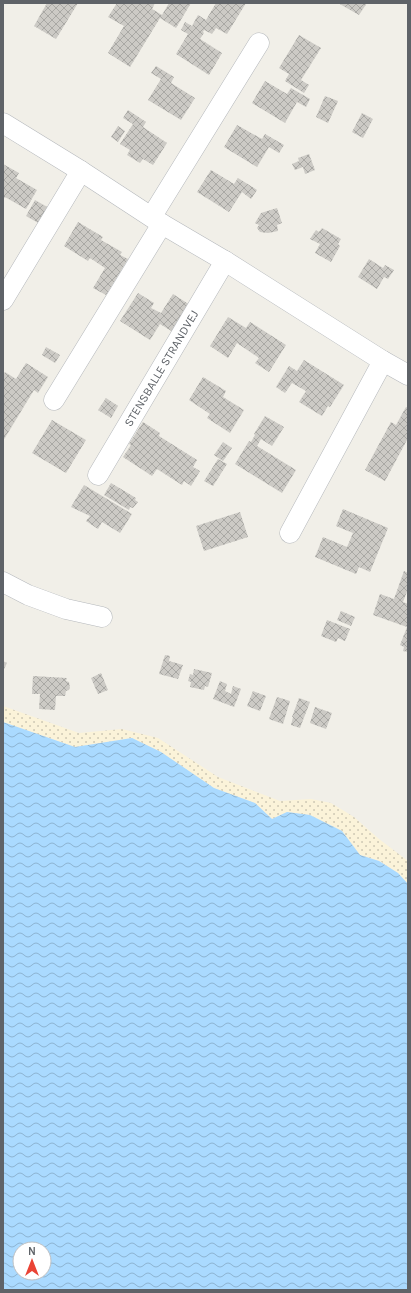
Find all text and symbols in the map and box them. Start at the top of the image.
street label: STENSBALLE STRANDVEJ [121,308,201,429]
north arrow [12,1241,52,1281]
text: N [28,1245,36,1258]

